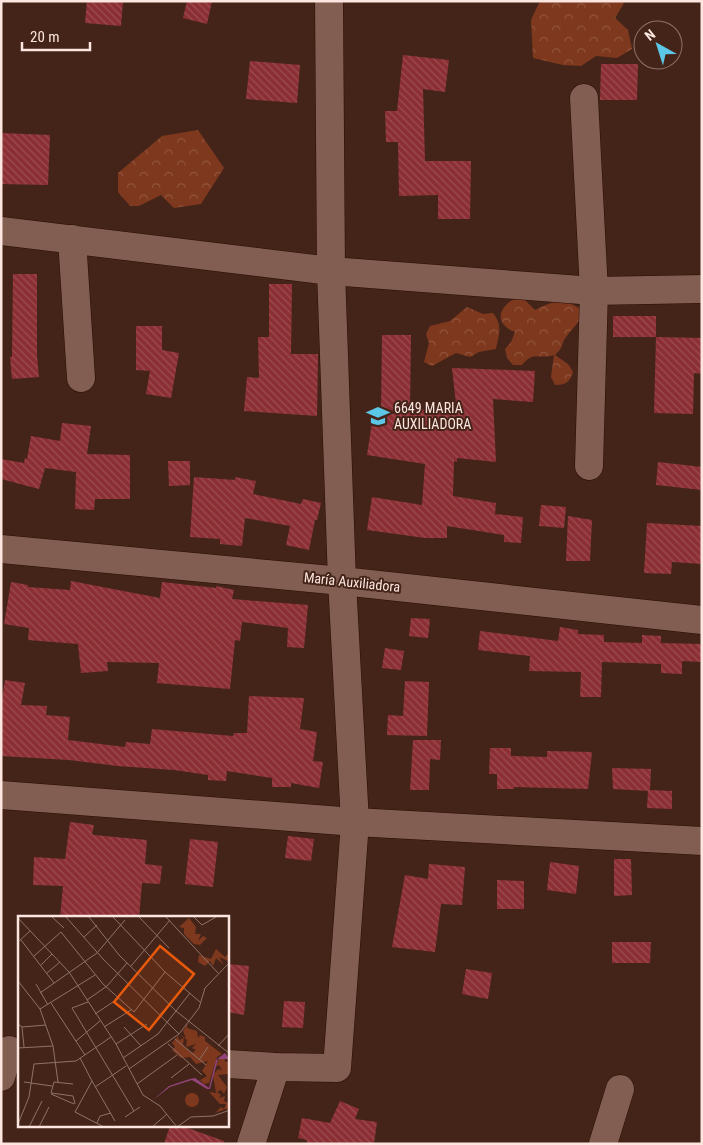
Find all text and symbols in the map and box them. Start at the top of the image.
scale bar [22,20,90,52]
north arrow [633,20,683,70]
text: N [641,26,658,44]
text: 20 m [30,28,60,46]
place label: 6649 MARIA AUXILIADORA [394,400,471,432]
school or university icon: 6649 MARIA AUXILIADORA [365,403,391,429]
street label: María Auxiliadora [303,569,401,595]
inset map [18,916,229,1128]

